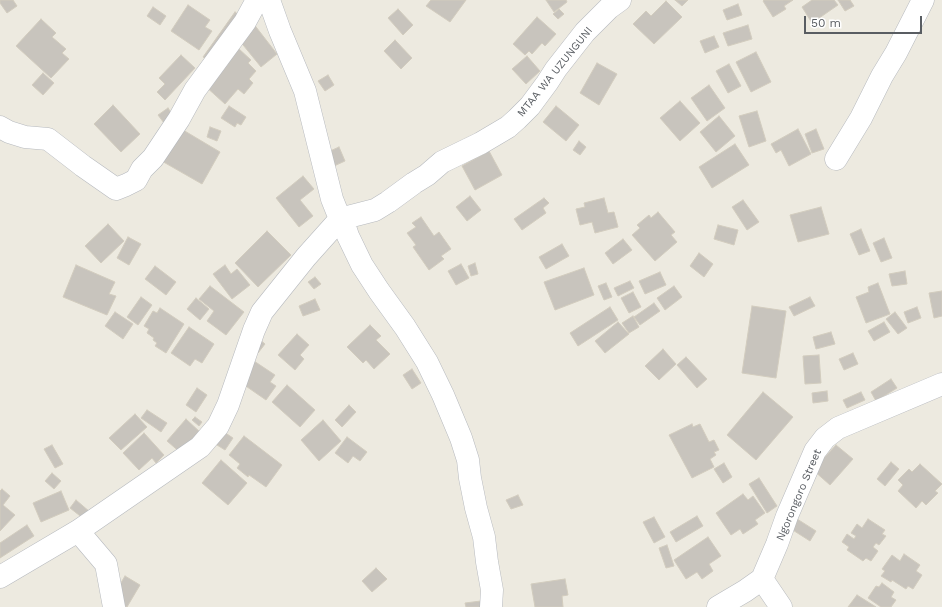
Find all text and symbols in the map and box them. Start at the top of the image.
scale bar [806,8,924,34]
text: 50 m [811,16,841,30]
street label: MTAA WA UZUNGUNI [515,24,595,120]
street label: Ngorongoro Street [774,447,824,543]

